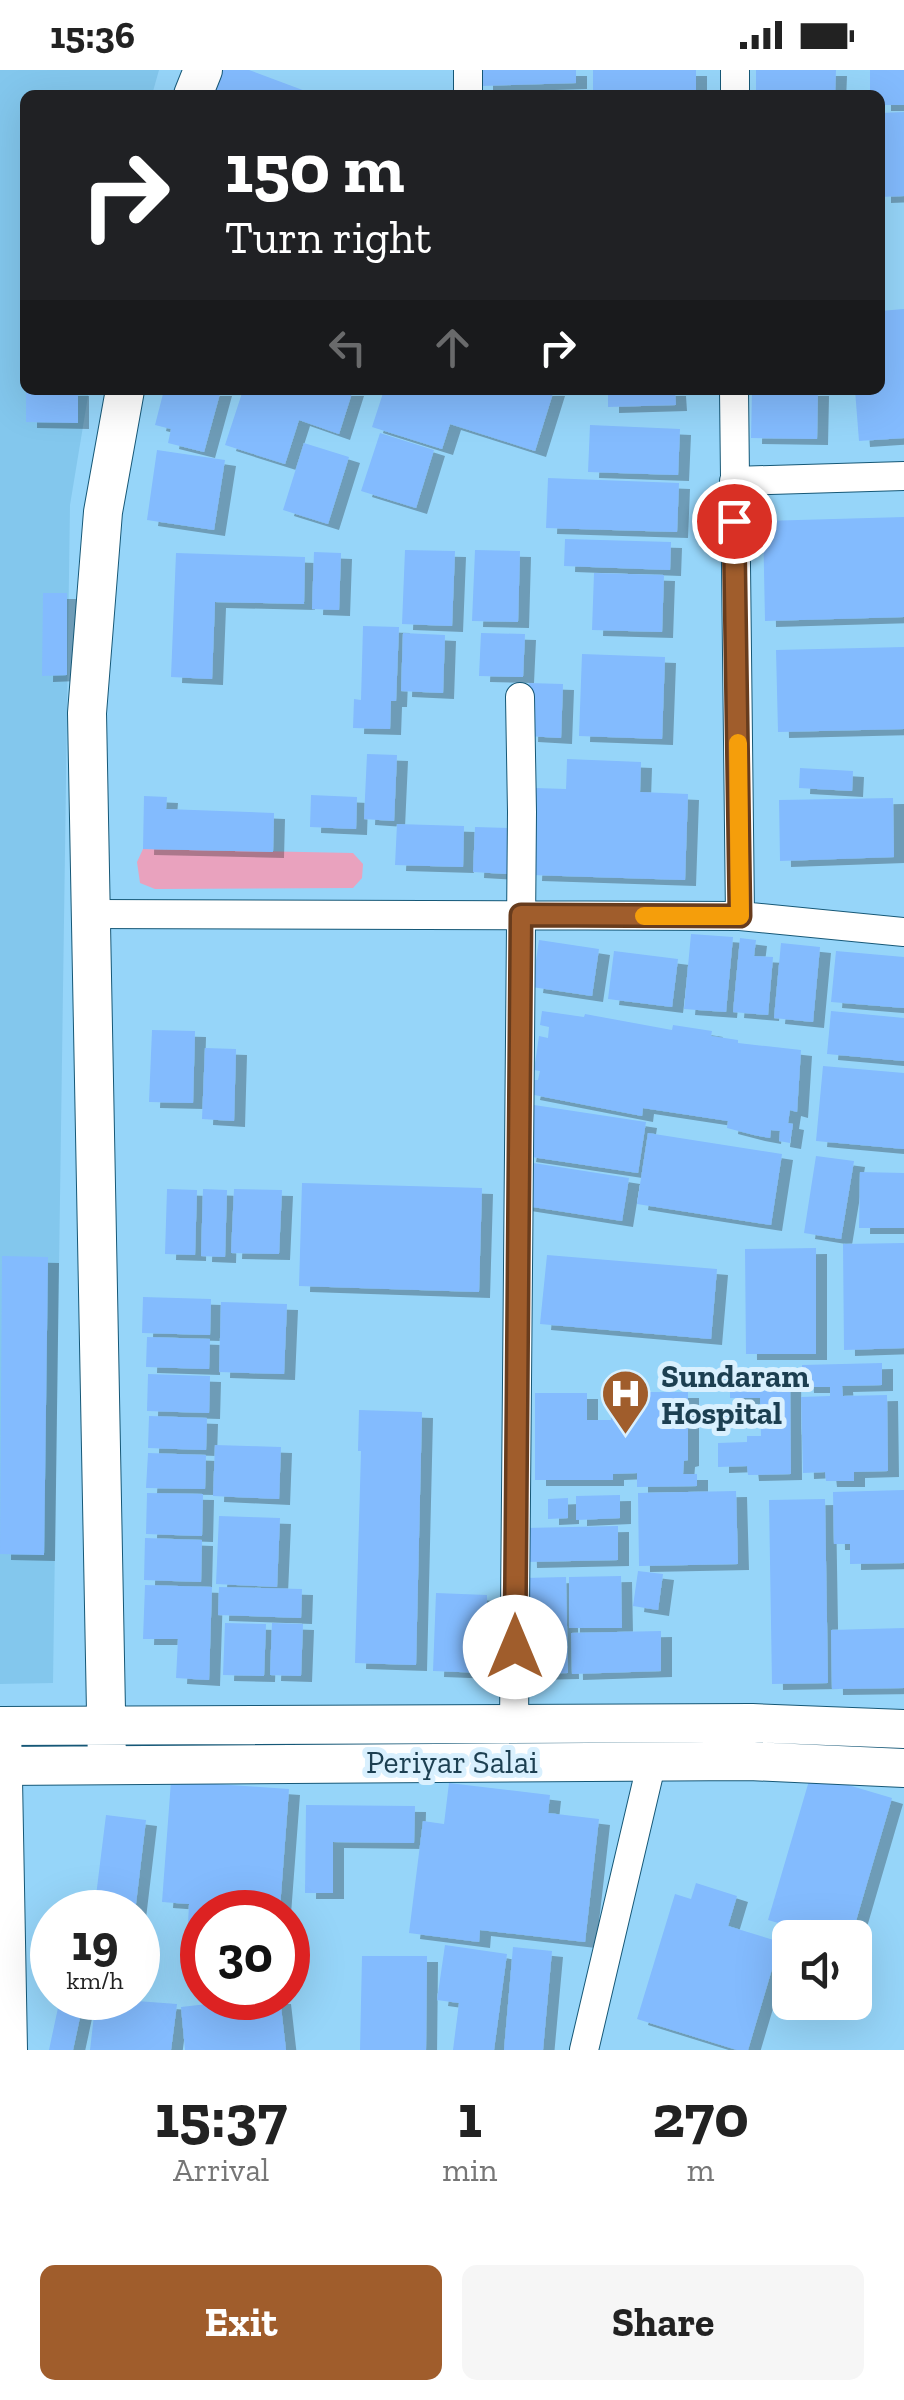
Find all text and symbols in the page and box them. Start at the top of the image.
text: 15:36 [50,12,135,58]
text: 150 m [225,126,405,210]
icon: right [60,130,190,260]
text: Turn right [225,211,431,265]
icon: left [320,320,375,375]
icon: ahead [425,320,480,375]
icon: right [530,320,585,375]
pin [692,479,777,564]
icon: arrive [707,494,762,549]
place label: Sundaram Hospital [661,1357,809,1432]
hospital icon: Sundaram Hospital [600,1368,652,1436]
position arrow [463,1595,567,1699]
street label: Periyar Salai [366,1743,538,1781]
speed limit sign: 30 [180,1890,310,2020]
text: 19 [72,1913,118,1973]
map controls [772,1920,872,2020]
button: sound [772,1920,872,2020]
text: km/h [66,1965,124,1995]
text: 15:37 [155,2080,287,2152]
text: 1 [458,2080,482,2152]
text: 270 [652,2080,749,2152]
text: Arrival [173,2151,269,2189]
text: min [442,2151,497,2189]
text: m [687,2151,714,2189]
button: Exit [40,2265,442,2380]
button: Share [462,2265,864,2380]

